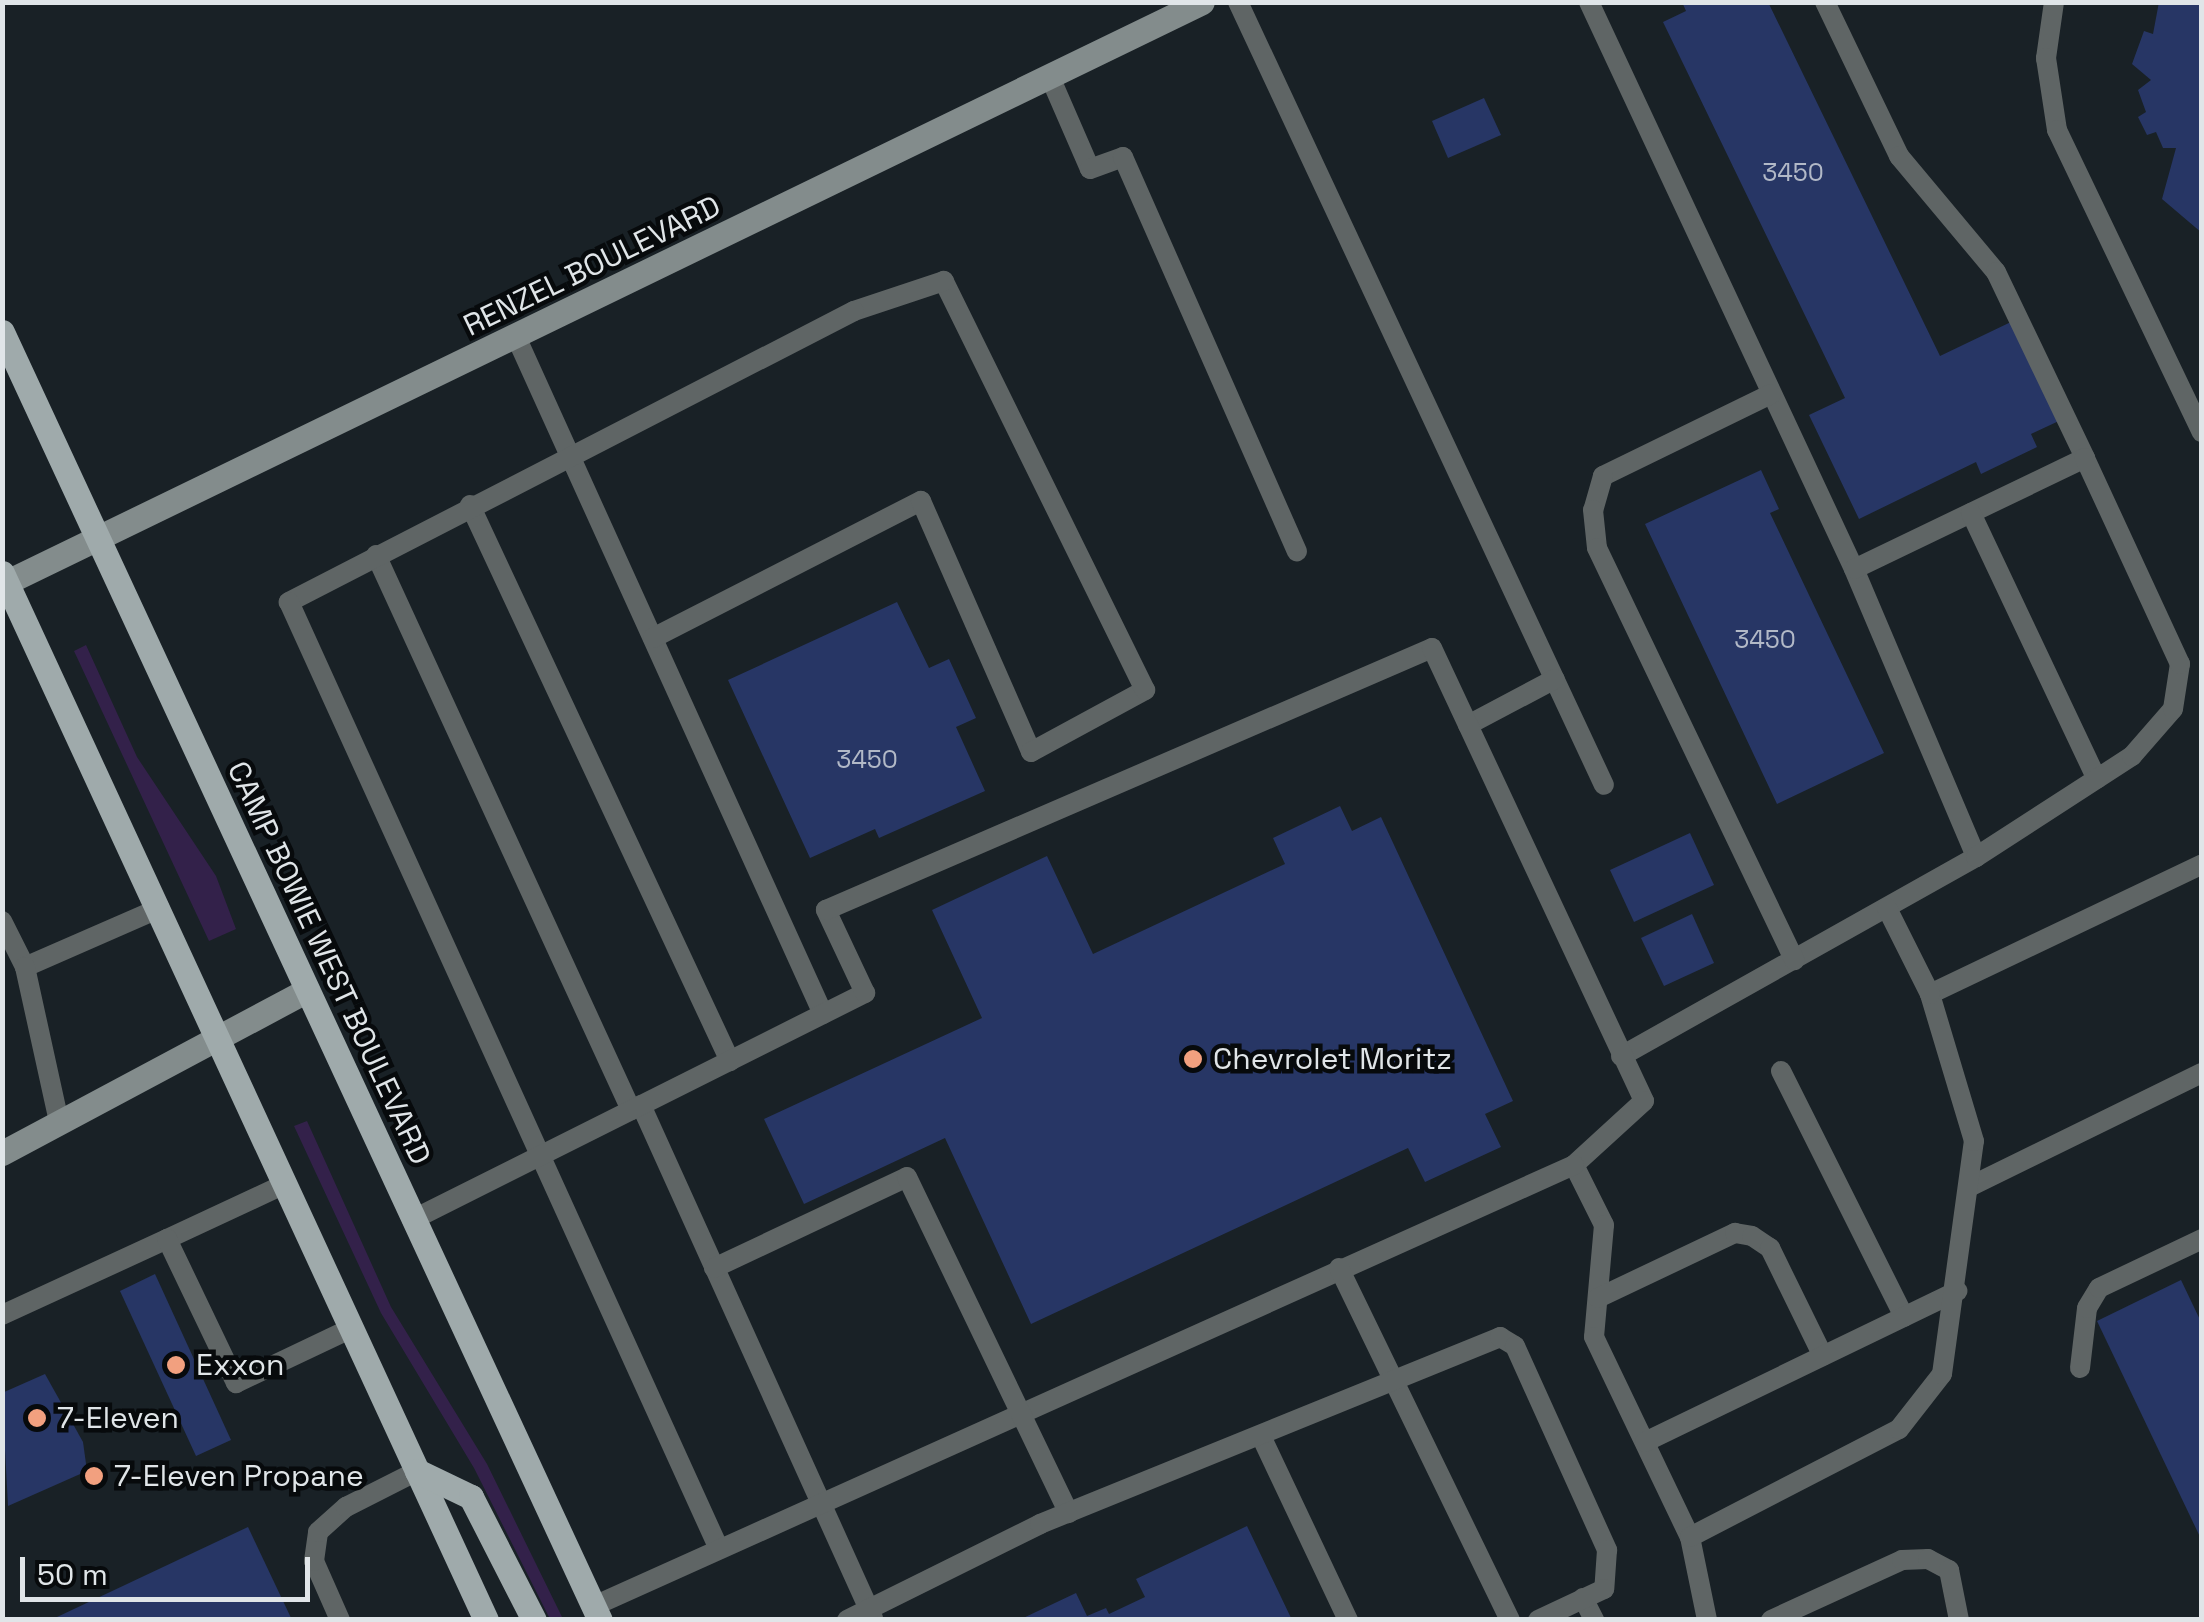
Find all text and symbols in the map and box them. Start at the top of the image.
house number: 3450 [1762,157,1824,187]
street label: RENZEL BOULEVARD [457,188,727,344]
house number: 3450 [1734,624,1796,654]
house number: 3450 [836,744,898,774]
street label: CAMP BOWIE WEST BOULEVARD [219,755,439,1171]
place label: Chevrolet Moritz [1213,1041,1452,1077]
marker: Chevrolet Moritz [1182,1048,1204,1070]
place label: Exxon [196,1347,284,1383]
marker: Exxon [165,1354,187,1376]
place label: 7-Eleven [57,1400,179,1436]
marker: 7-Eleven [26,1407,48,1429]
place label: 7-Eleven Propane [114,1458,364,1494]
marker: 7-Eleven Propane [83,1465,105,1487]
scale bar [25,1537,315,1599]
text: 50 m [37,1555,108,1594]

